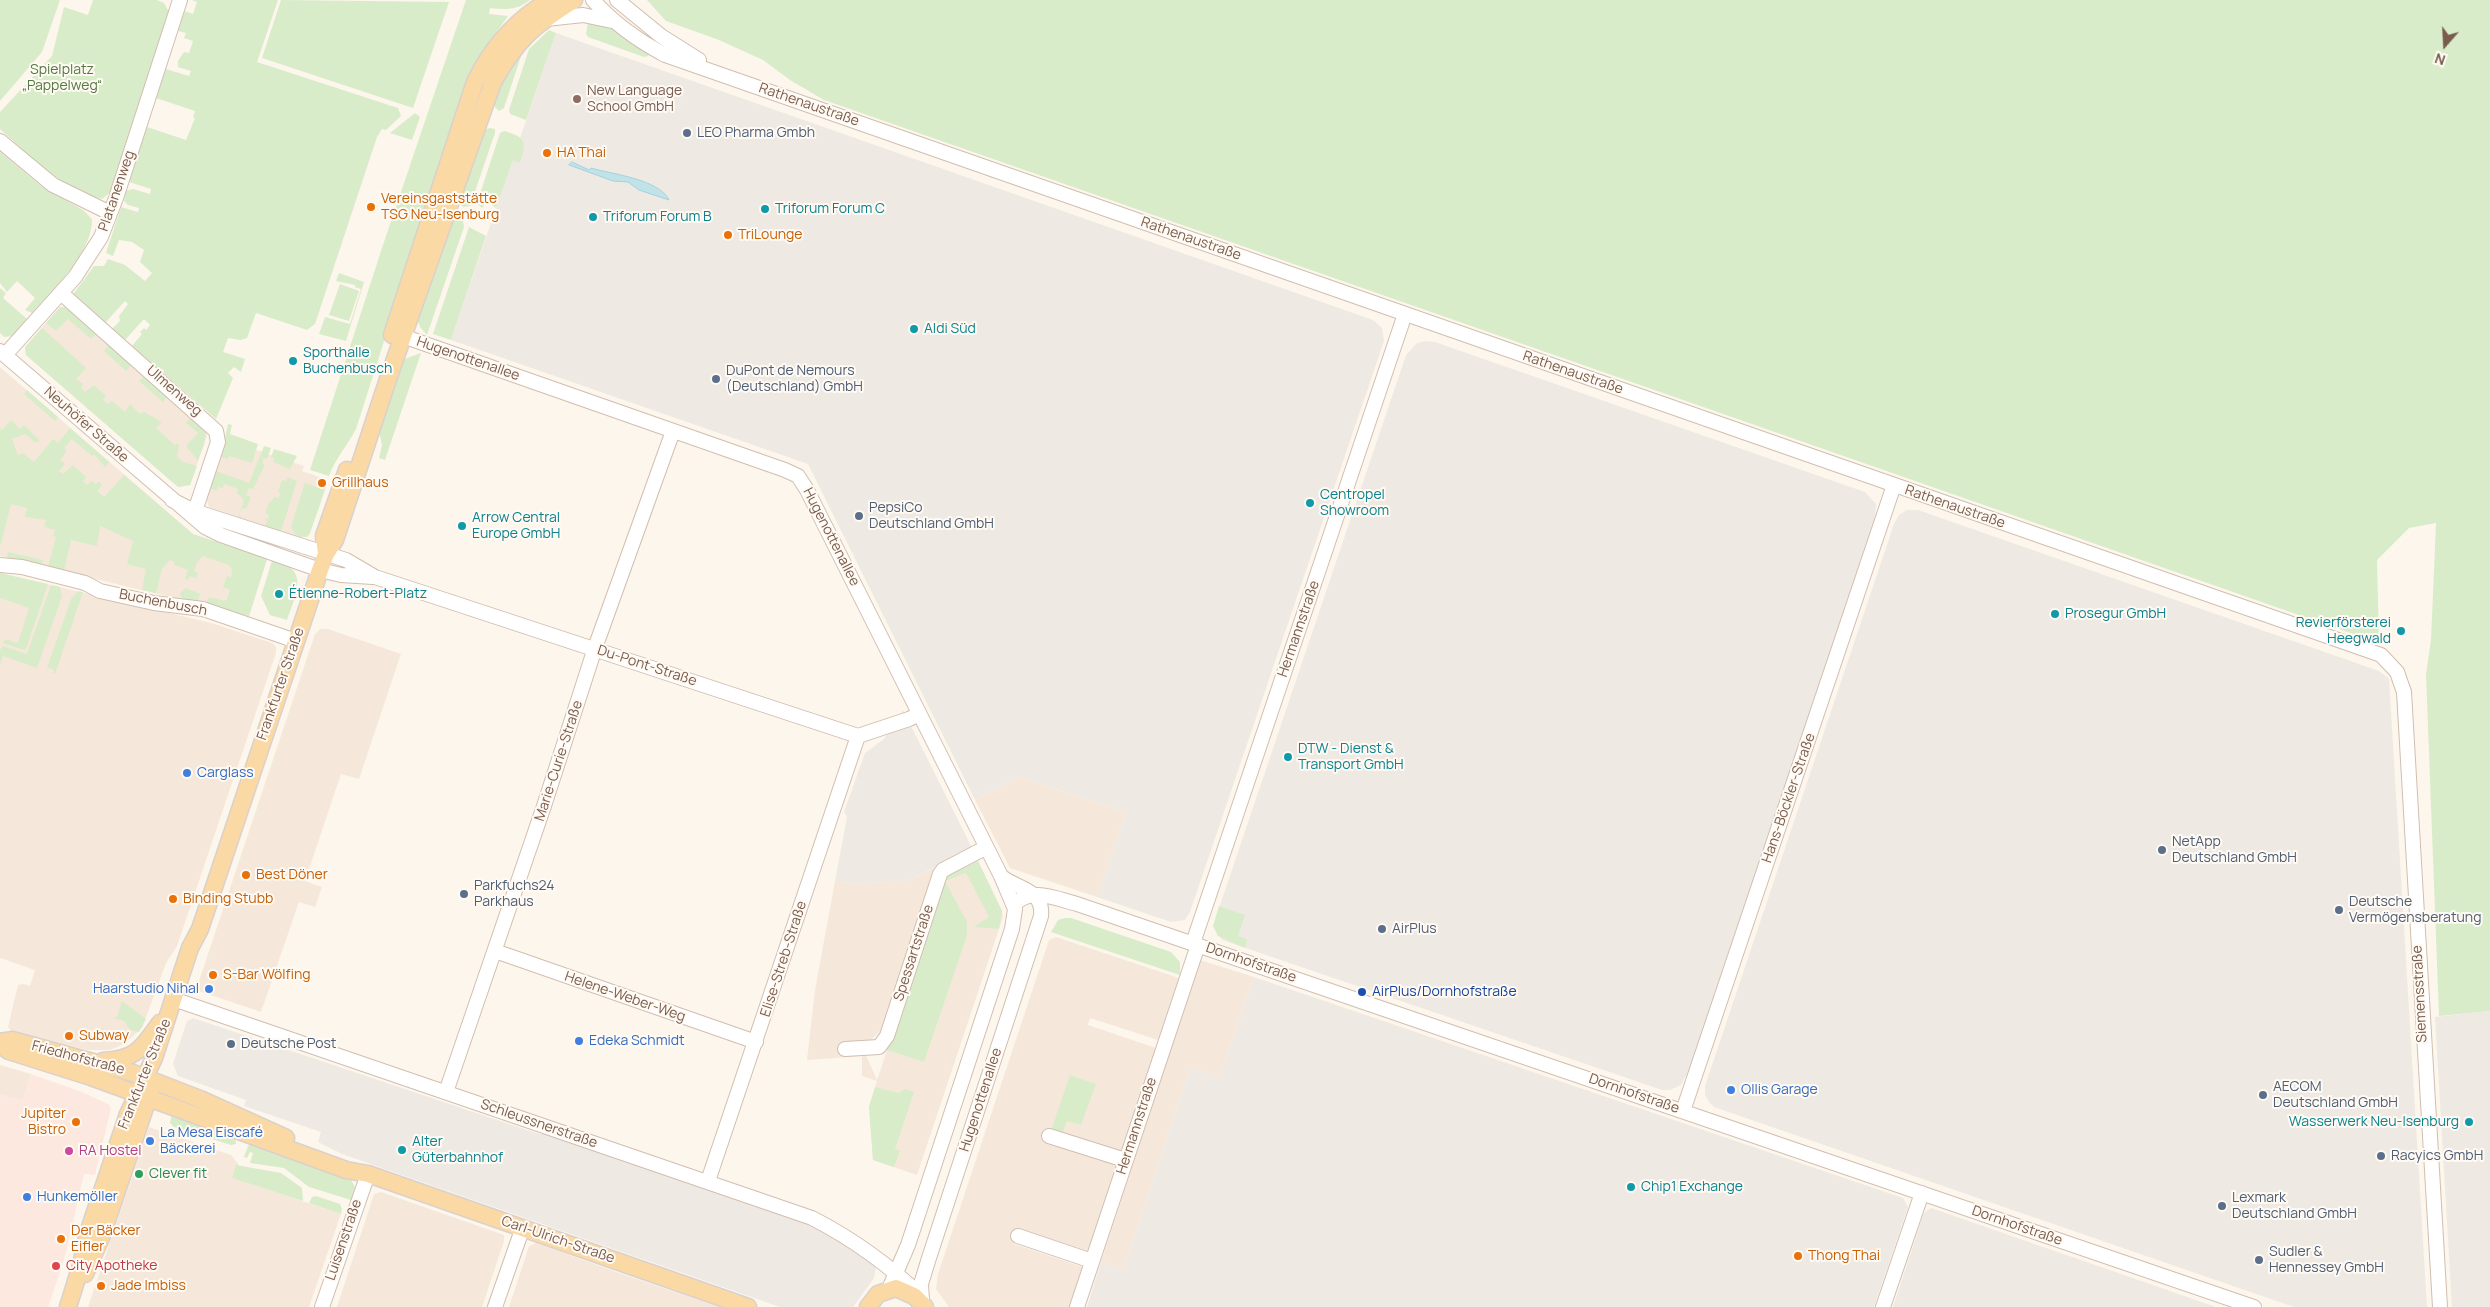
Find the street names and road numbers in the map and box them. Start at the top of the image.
street label: Rathenaustraße [757,80,861,130]
street label: Platanenweg [95,148,139,234]
street label: Rathenaustraße [1139,214,1243,264]
street label: Hugenottenallee [414,333,522,385]
street label: Rathenaustraße [1521,348,1625,398]
street label: Ulmenweg [143,362,205,420]
street label: Neuhöfer Straße [40,384,132,466]
street label: Rathenaustraße [1903,482,2007,532]
street label: Hugenottenallee [799,485,863,589]
street label: Hermannstraße [1275,578,1323,680]
street label: Buchenbusch [118,586,208,620]
street label: Frankfurter Straße [254,626,308,742]
street label: Du-Pont-Straße [595,642,699,690]
street label: Marie-Curie-Straße [532,698,586,824]
street label: Hans-Böckler-Straße [1759,731,1819,865]
street label: Elise-Streb-Straße [757,899,811,1019]
street label: Spessartstraße [891,903,937,1003]
street label: Dornhofstraße [1204,940,1298,986]
street label: Siemensstraße [2409,945,2431,1043]
street label: Helene-Weber-Weg [562,968,688,1026]
street label: Frankfurter Straße [115,1016,175,1132]
street label: Friedhofstraße [30,1038,126,1078]
street label: Hugenottenallee [956,1046,1006,1154]
street label: Dornhofstraße [1587,1071,1681,1117]
street label: Hermannstraße [1113,1075,1161,1177]
street label: Schleussnerstraße [478,1096,600,1152]
street label: Luisenstraße [322,1197,366,1283]
street label: Dornhofstraße [1970,1203,2064,1249]
street label: Carl-Ulrich-Straße [499,1213,617,1267]

